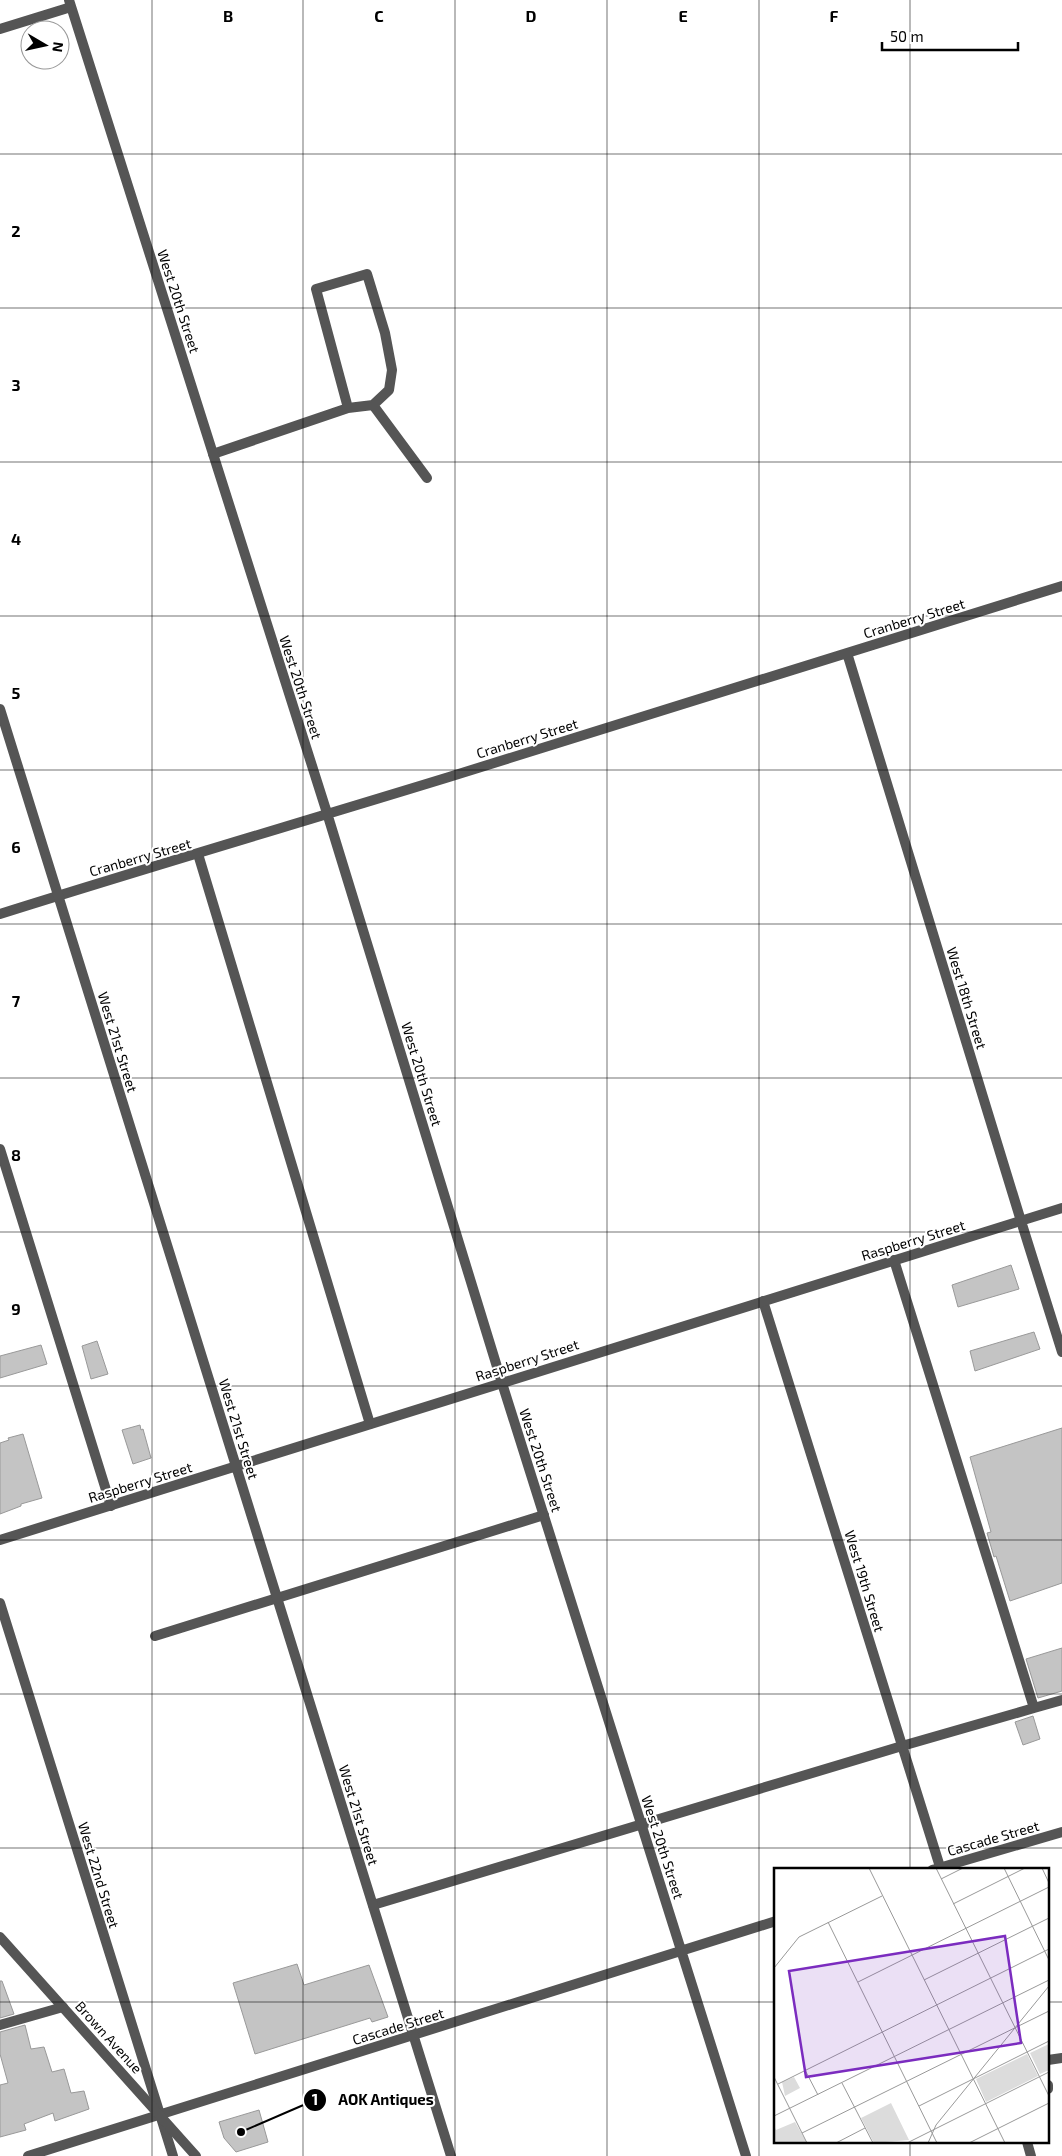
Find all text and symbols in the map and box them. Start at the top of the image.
text: B [223,6,233,25]
text: C [374,6,384,25]
text: D [526,6,537,25]
text: E [678,6,688,25]
text: F [830,6,839,25]
north arrow [20,20,70,70]
scale bar [882,20,1018,52]
text: 50 m [890,27,924,45]
text: N [49,41,68,53]
text: 2 [11,221,21,240]
street label: West 20th Street [154,247,204,355]
text: 3 [11,375,21,394]
text: 4 [11,529,21,548]
street label: Cranberry Street [861,594,967,642]
street label: West 20th Street [276,633,326,741]
text: 5 [12,683,21,702]
street label: Cranberry Street [474,714,580,762]
street label: Cranberry Street [87,834,193,880]
text: 6 [11,837,21,856]
street label: West 18th Street [943,945,991,1051]
street label: West 21st Street [95,990,141,1094]
text: 7 [12,991,21,1010]
street label: West 20th Street [398,1020,446,1128]
text: 8 [11,1145,21,1164]
street label: Raspberry Street [859,1216,967,1264]
text: 9 [11,1299,21,1318]
street label: Raspberry Street [473,1335,581,1385]
street label: West 21st Street [216,1377,262,1481]
street label: West 20th Street [516,1406,566,1514]
street label: Raspberry Street [86,1458,194,1506]
street label: West 19th Street [841,1528,889,1634]
street label: West 21st Street [336,1763,382,1867]
street label: West 20th Street [638,1793,688,1901]
street label: Cascade Street [945,1817,1041,1859]
street label: West 22nd Street [75,1820,123,1930]
inset map [774,1868,1050,2144]
street label: Brown Avenue [72,1997,146,2077]
street label: Cascade Street [350,2004,446,2048]
callout: AOK Antiques [303,2085,444,2115]
text: 1 [312,2090,318,2108]
text: AOK Antiques [338,2090,434,2108]

